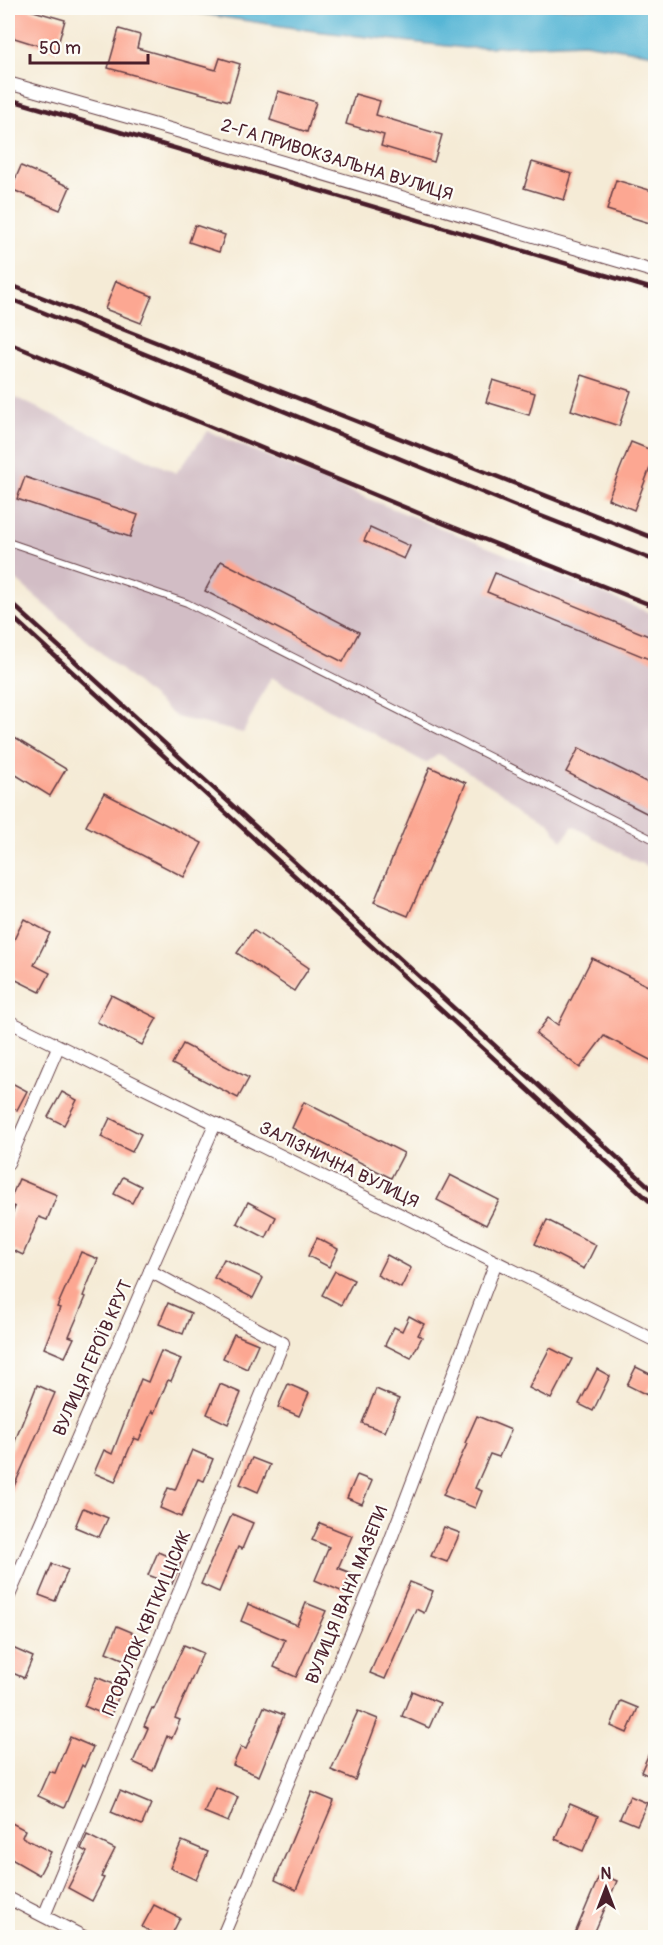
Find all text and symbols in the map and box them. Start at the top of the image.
scale bar [30,27,148,65]
text: 50 m [39,37,81,60]
street label: 2-ГА ПРИВОКЗАЛЬНА ВУЛИЦЯ [218,114,456,206]
street label: ЗАЛІЗНИЧНА ВУЛИЦЯ [255,1116,423,1214]
street label: ВУЛИЦЯ ГЕРОЇВ КРУТ [48,1276,138,1440]
street label: ВУЛИЦЯ ІВАНА МАЗЕПИ [301,1502,393,1687]
street label: ПРОВУЛОК КВІТКИ ЦІСИК [97,1527,197,1719]
north arrow [576,1858,636,1918]
text: N [601,1864,612,1884]

